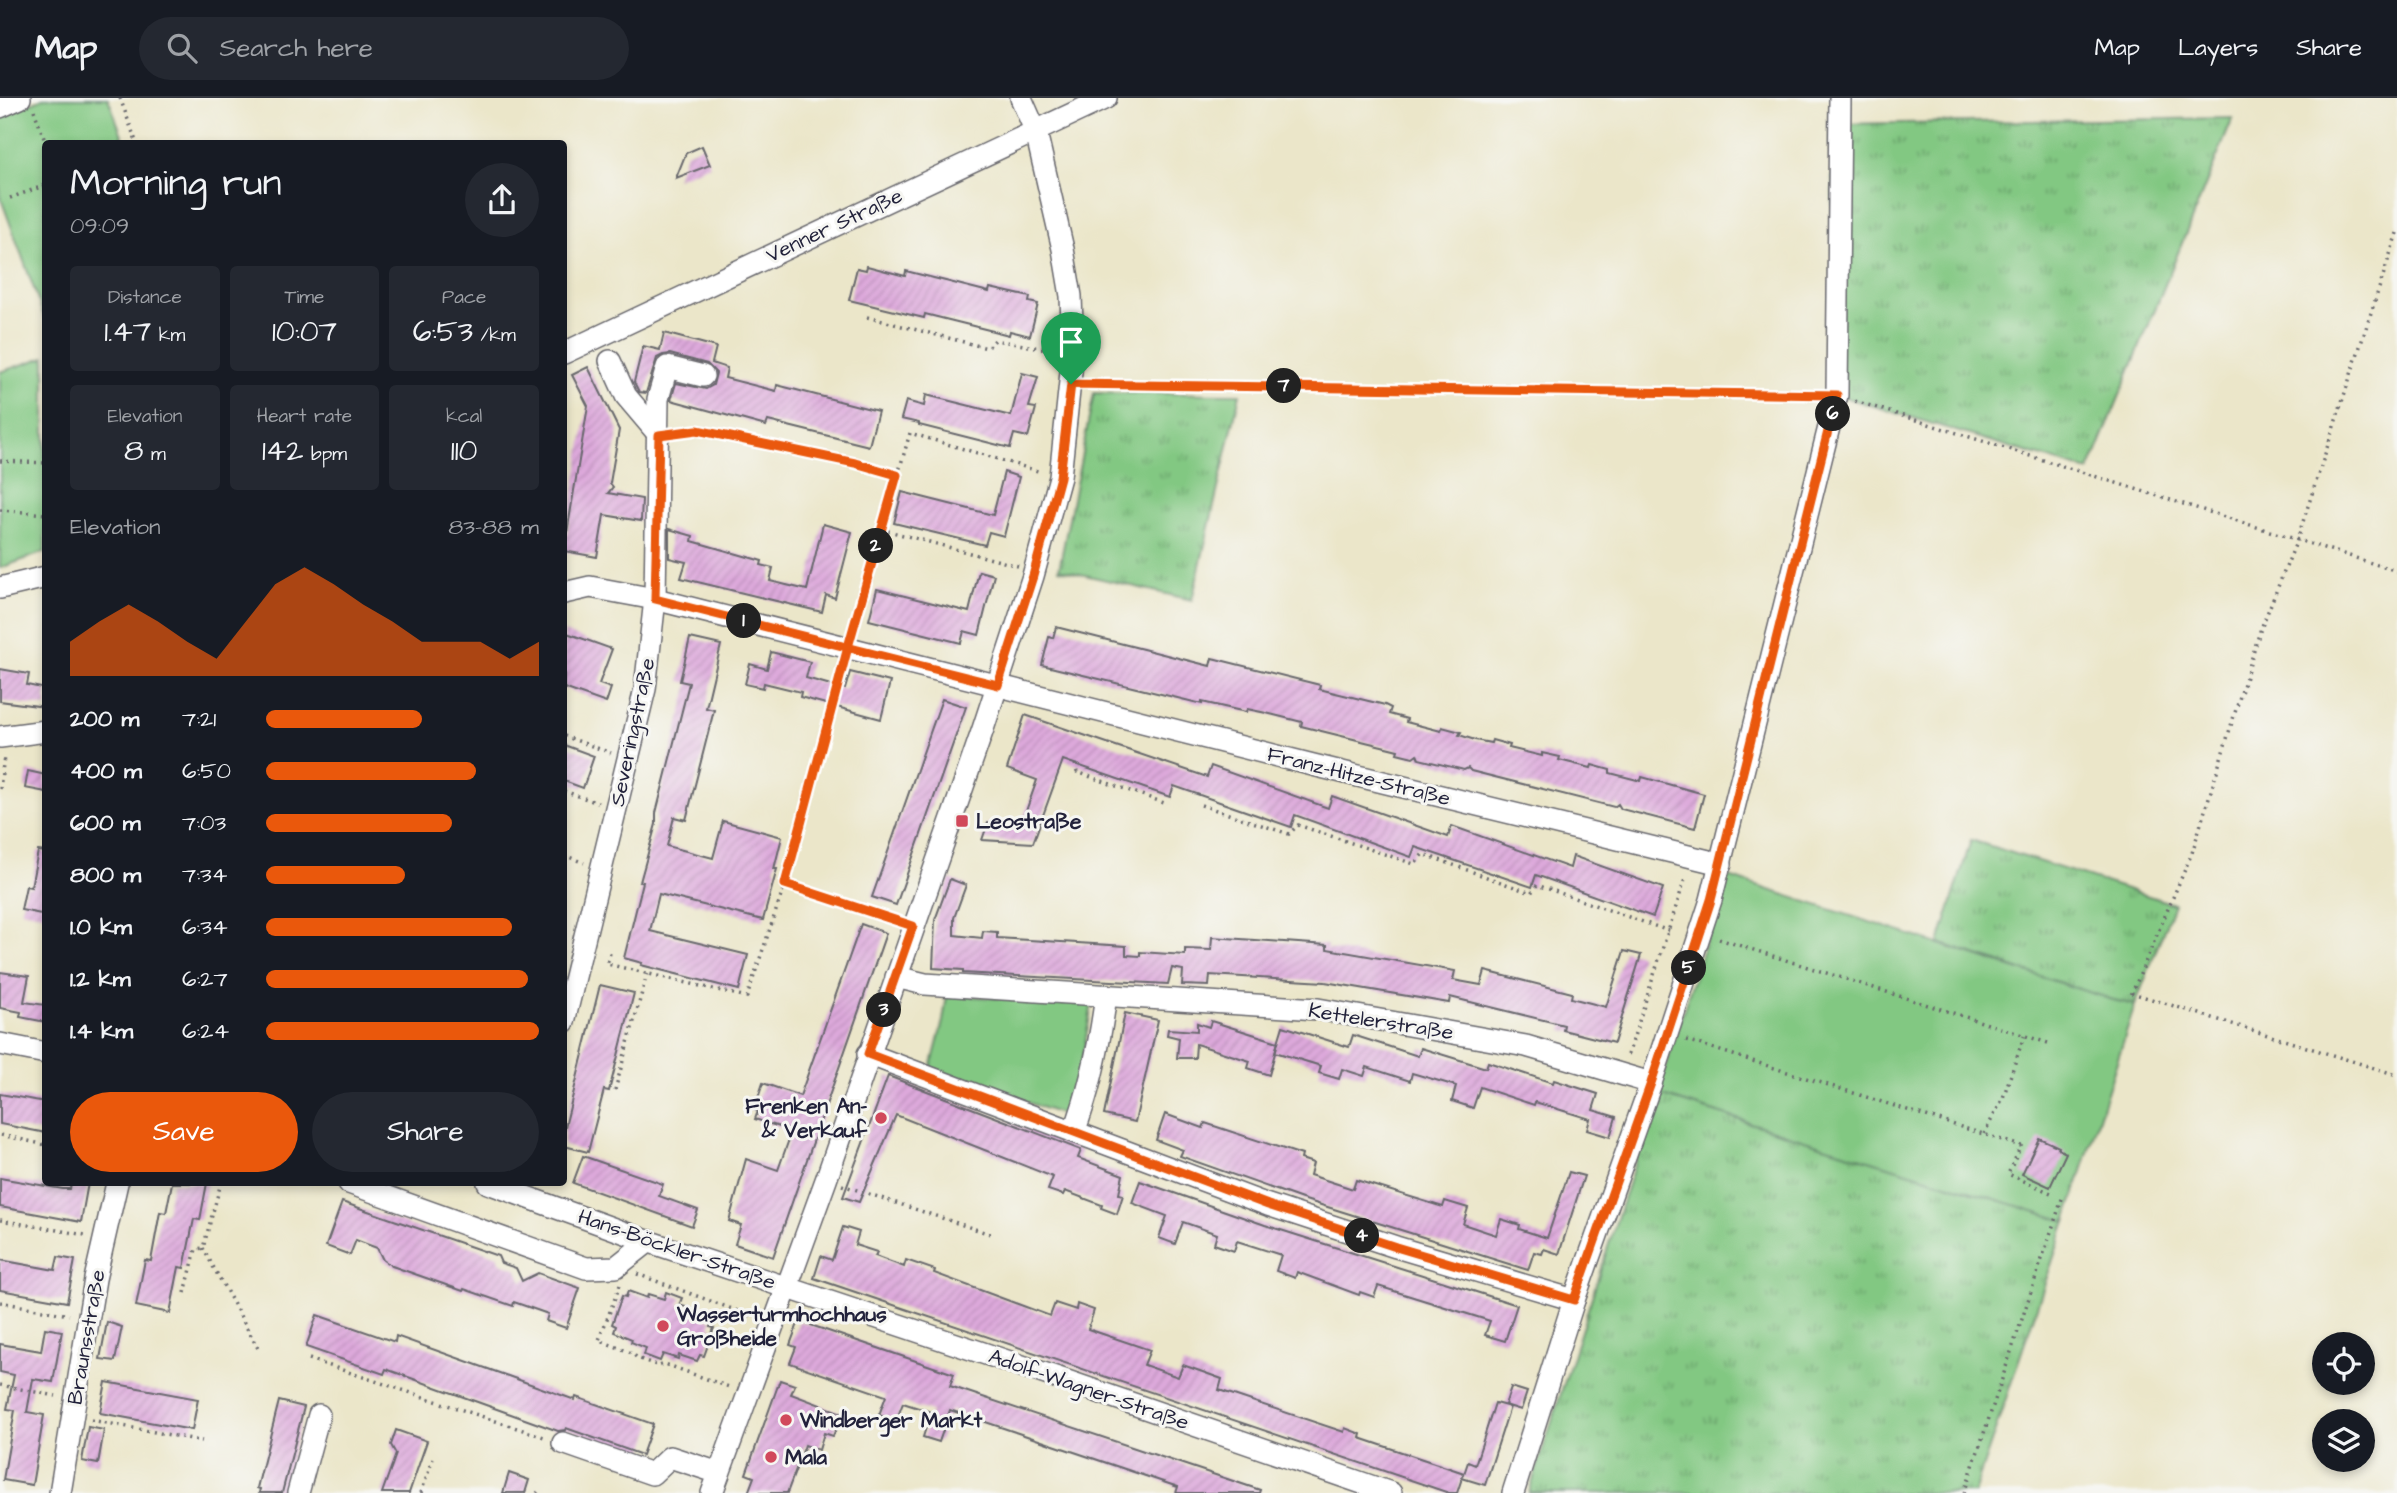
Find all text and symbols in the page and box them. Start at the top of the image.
search box [139,17,629,80]
text: Map [35,25,97,71]
icon: search [163,29,201,67]
text: Search here [219,30,373,66]
text: Map [2095,31,2140,65]
text: Layers [2178,31,2258,65]
text: Share [2296,31,2362,65]
text: Morning run [70,158,282,210]
button: share [465,163,539,237]
street label: Venner Straße [761,181,907,270]
text: 09:09 [70,210,129,242]
text: Distance [108,284,182,311]
text: Time [285,284,324,311]
text: Pace [442,284,486,311]
text: 1.47 [104,311,151,353]
text: 10:07 [272,311,337,353]
text: 6:53 [413,311,473,353]
pin [1041,312,1101,384]
text: km [151,322,185,349]
text: /km [473,322,516,349]
icon: arrive [1052,323,1090,361]
pin: 7 [1266,368,1302,404]
text: 7 [1278,372,1289,399]
pin: 6 [1815,396,1850,432]
text: 6 [1827,400,1838,427]
text: Elevation [107,403,182,430]
text: Heart rate [257,403,352,430]
text: kcal [446,403,482,430]
text: 8 [124,430,143,472]
text: 142 [262,430,303,472]
text: 110 [451,430,477,472]
text: m [143,441,166,468]
text: bpm [303,441,347,468]
text: Elevation [70,511,161,543]
text: 83–88 m [448,511,539,543]
pin: 2 [858,528,894,564]
text: 2 [870,532,881,559]
pin: 1 [726,603,762,638]
text: 1 [742,607,745,634]
street label: Severingstraße [603,655,664,809]
text: 200 m [70,703,139,735]
text: 7:21 [182,703,216,735]
street label: Franz-Hitze-Straße [1264,740,1453,813]
text: 400 m [70,755,142,787]
text: 6:50 [182,755,231,787]
text: 600 m [70,807,141,839]
text: 7:03 [182,807,226,839]
place label: Leostraße [976,807,1082,836]
marker: Leostraße [954,813,970,829]
text: 800 m [70,859,141,891]
text: 7:34 [182,859,227,891]
text: 1.0 km [70,911,132,943]
text: 6:34 [182,911,228,943]
pin: 5 [1672,950,1706,986]
text: 5 [1682,954,1695,981]
text: 1.2 km [70,963,131,995]
text: 6:27 [182,963,228,995]
pin: 3 [866,992,902,1028]
text: 3 [879,996,888,1023]
street label: Kettelerstraße [1306,996,1455,1047]
text: 1.4 km [70,1015,133,1047]
text: 6:24 [182,1015,229,1047]
button: Save [70,1092,298,1172]
button: Share [312,1092,539,1172]
place label: Frenken An- & Verkauf [745,1092,868,1145]
marker: Frenken An- & Verkauf [873,1110,889,1126]
street label: Hans-Böckler-Straße [574,1202,780,1297]
pin: 4 [1344,1218,1380,1254]
text: 4 [1355,1222,1368,1249]
street label: Braunsstraße [60,1267,113,1407]
place label: Wasserturmhochhaus Großheide [676,1300,887,1353]
marker: Wasserturmhochhaus Großheide [655,1318,671,1334]
map controls [2312,1332,2375,1472]
button: locate [2312,1332,2375,1395]
street label: Adolf-Wagner-Straße [984,1342,1193,1439]
place label: Windberger Markt [799,1406,983,1437]
button: layers [2312,1409,2375,1472]
marker: Windberger Markt [778,1412,794,1428]
place label: Mala [785,1443,827,1472]
marker: Mala [763,1449,779,1465]

